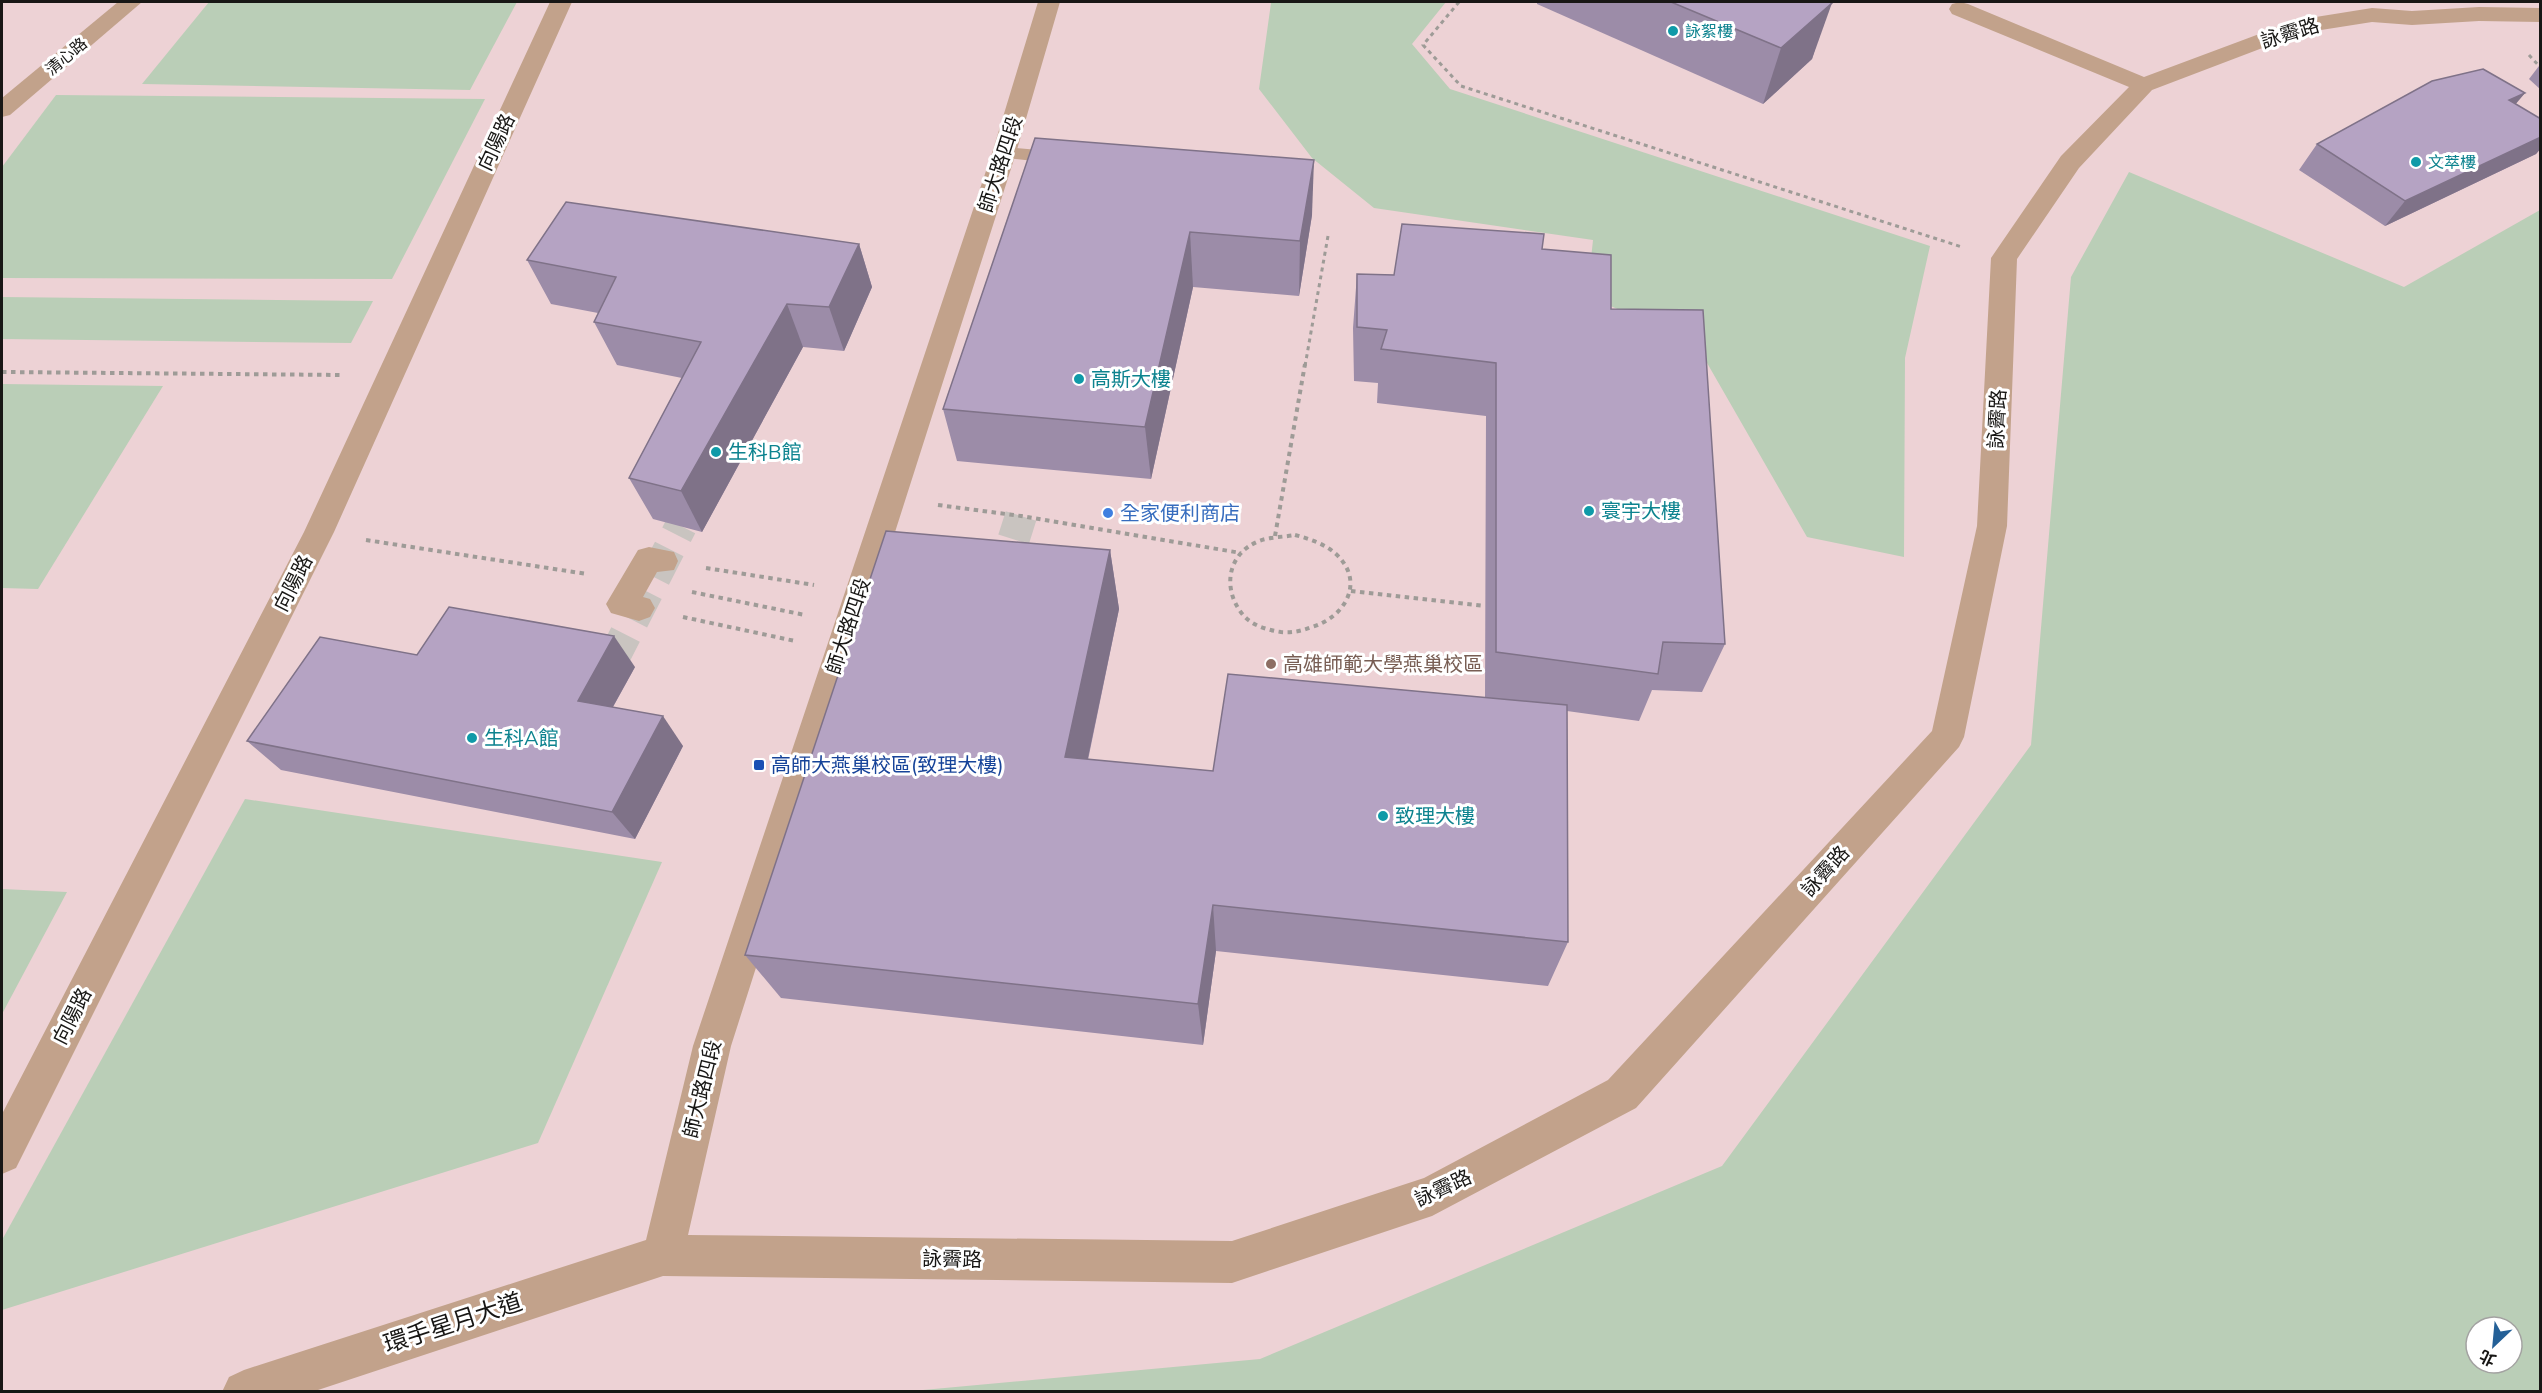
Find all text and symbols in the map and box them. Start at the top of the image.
street label: 詠霽路 [2258,12,2323,55]
place label: 詠絮樓 [1685,21,1733,43]
marker: 詠絮樓 [1666,24,1680,38]
street label: 清心路 [41,33,92,81]
street label: 向陽路 [472,109,521,175]
street label: 師大路四段 [972,112,1029,216]
place label: 文萃樓 [2428,152,2476,174]
marker: 文萃樓 [2409,155,2423,169]
place label: 高斯大樓 [1091,366,1171,393]
marker: 高斯大樓 [1072,372,1086,386]
street label: 詠霽路 [1982,388,2013,450]
place label: 生科B館 [728,439,802,466]
marker: 生科B館 [709,445,723,459]
place label: 寰宇大樓 [1601,498,1681,525]
place label: 全家便利商店 [1120,500,1240,527]
marker: 寰宇大樓 [1582,504,1596,518]
marker: 全家便利商店 [1101,506,1115,520]
street label: 向陽路 [268,550,319,616]
street label: 師大路四段 [820,574,877,678]
place label: 高雄師範大學燕巢校區 [1283,651,1483,678]
marker: 高雄師範大學燕巢校區 [1264,657,1278,671]
place label: 生科A館 [484,725,559,752]
marker: 生科A館 [465,731,479,745]
place label: 高師大燕巢校區(致理大樓) [771,752,1004,779]
marker: 高師大燕巢校區(致理大樓) [752,758,766,772]
place label: 致理大樓 [1395,803,1475,830]
marker: 致理大樓 [1376,809,1390,823]
street label: 詠霽路 [1795,840,1855,903]
street label: 向陽路 [47,983,98,1049]
street label: 師大路四段 [677,1037,728,1141]
street label: 詠霽路 [1410,1164,1476,1213]
street label: 詠霽路 [922,1245,982,1274]
street label: 環手星月大道 [380,1286,526,1360]
north arrow [2464,1315,2524,1375]
text: 北 [2476,1344,2500,1371]

